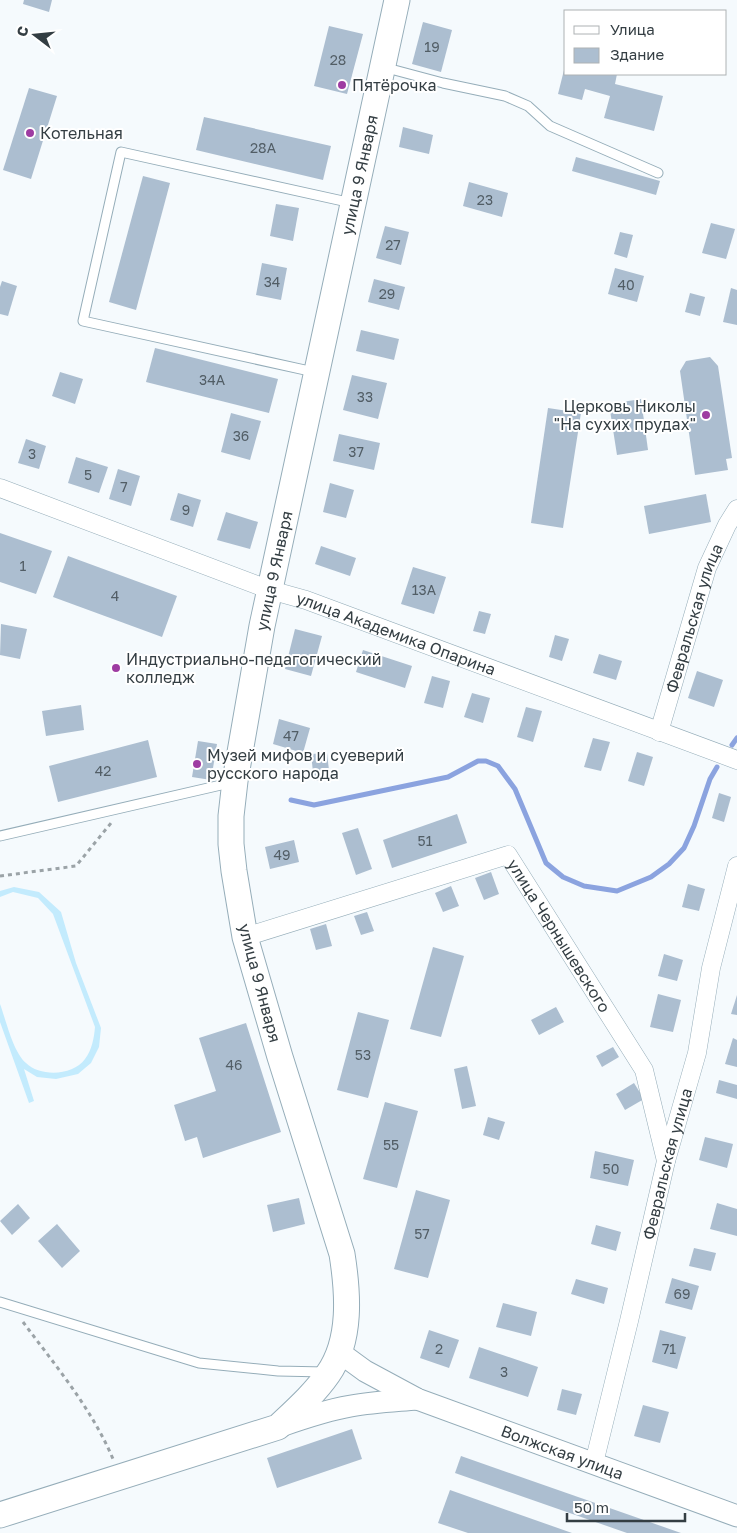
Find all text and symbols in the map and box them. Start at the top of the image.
north arrow [10,10,60,60]
legend [564,10,727,75]
text: Улица [610,20,655,38]
text: С [12,24,32,38]
house number: 19 [424,38,440,55]
text: Здание [610,45,664,63]
house number: 28 [330,51,346,68]
place label: Пятёрочка [352,75,436,95]
marker: Пятёрочка [336,79,348,91]
street label: улица 9 Января [337,113,382,237]
place label: Котельная [40,123,123,143]
marker: Котельная [24,127,36,139]
house number: 28А [250,139,277,156]
house number: 23 [477,191,493,208]
house number: 27 [385,236,401,253]
house number: 34 [264,273,280,290]
house number: 40 [617,276,635,293]
house number: 29 [379,285,395,302]
house number: 34А [199,371,226,388]
house number: 33 [357,388,373,405]
place label: Церковь Николы "На сухих прудах" [554,396,696,434]
marker: Церковь Николы "На сухих прудах" [700,409,712,421]
house number: 36 [233,427,249,444]
house number: 37 [348,443,364,460]
house number: 3 [28,445,36,462]
house number: 5 [84,466,92,483]
house number: 7 [120,478,128,495]
house number: 9 [182,501,190,518]
street label: улица 9 Января [251,509,297,632]
street label: Февральская улица [661,540,727,695]
house number: 1 [20,557,27,574]
house number: 13А [412,581,437,598]
house number: 4 [111,587,119,604]
street label: улица Академика Опарина [294,588,498,680]
place label: Индустриально-педагогический колледж [126,649,382,687]
marker: Индустриально-педагогический колледж [110,662,122,674]
house number: 47 [283,727,299,744]
place label: Музей мифов и суеверий русского народа [207,745,404,783]
marker: Музей мифов и суеверий русского народа [191,758,203,770]
house number: 42 [95,762,111,779]
house number: 51 [418,832,433,849]
house number: 49 [273,846,291,863]
street label: улица Чернышевского [503,855,615,1016]
street label: улица 9 Января [235,921,285,1045]
house number: 53 [355,1046,371,1063]
house number: 46 [225,1056,243,1073]
street label: Февральская улица [638,1086,696,1242]
house number: 55 [383,1136,399,1153]
house number: 50 [603,1160,619,1177]
house number: 57 [414,1225,430,1242]
house number: 69 [674,1285,690,1302]
house number: 2 [435,1340,443,1357]
house number: 71 [662,1340,676,1357]
house number: 3 [500,1363,508,1380]
street label: Волжская улица [498,1421,626,1484]
scale bar [567,1490,684,1522]
text: 50 m [574,1498,609,1516]

